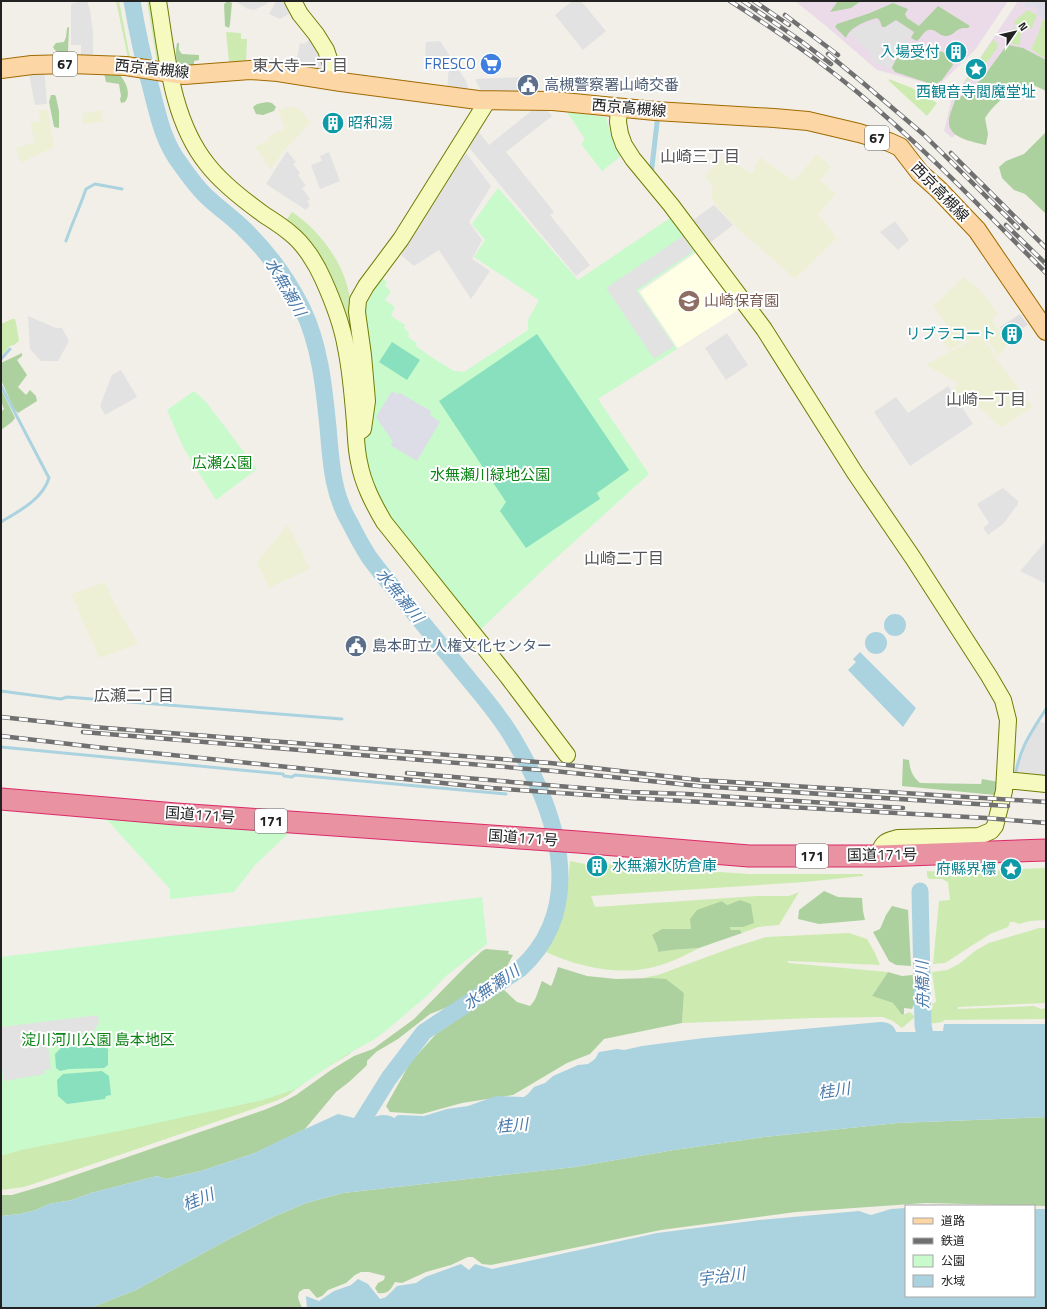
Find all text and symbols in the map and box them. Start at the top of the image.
north arrow [995,12,1035,52]
text: N [1015,19,1032,34]
building icon: 入場受付 [943,39,969,65]
place label: 入場受付 [880,40,940,63]
supermarket icon: FRESCO [478,51,504,77]
road number: 67 [53,52,77,76]
place label: FRESCO [425,52,476,75]
street label: 西京高槻線 [114,53,191,84]
district label: 東大寺一丁目 [252,53,348,77]
place icon: 西観音寺閻魔堂址 [963,56,989,82]
public building icon: 高槻警察署山崎交番 [515,72,541,98]
place label: 高槻警察署山崎交番 [544,73,679,96]
place label: 西観音寺閻魔堂址 [916,80,1036,103]
street label: 西京高槻線 [591,93,667,122]
building icon: 昭和湯 [320,110,346,136]
place label: 昭和湯 [348,111,393,134]
road number: 67 [865,126,889,150]
district label: 山崎三丁目 [660,144,740,168]
street label: 西京高槻線 [906,157,975,227]
water label: 水無瀬川 [260,253,313,322]
school or university icon: 山崎保育園 [676,288,702,314]
place label: 山崎保育園 [704,289,779,312]
building icon: リブラコート [999,321,1025,347]
place label: リブラコート [906,322,996,345]
district label: 山崎一丁目 [946,387,1026,411]
park label: 広瀬公園 [192,451,252,474]
park label: 水無瀬川緑地公園 [430,463,550,486]
district label: 山崎二丁目 [584,546,664,570]
water label: 水無瀬川 [371,563,431,629]
public building icon: 島本町立人権文化センター [343,633,369,659]
place label: 島本町立人権文化センター [372,634,552,657]
district label: 広瀬二丁目 [94,683,174,707]
street label: 国道171号 [164,801,236,828]
road number: 171 [255,809,287,833]
street label: 国道171号 [487,824,559,851]
street label: 国道171号 [847,842,917,867]
road number: 171 [796,844,828,868]
building icon: 水無瀬水防倉庫 [584,853,610,879]
place label: 水無瀬水防倉庫 [612,854,717,877]
place icon: 府縣界標 [998,856,1024,882]
place label: 府縣界標 [936,857,996,880]
water label: 水無瀬川 [458,958,526,1015]
water label: 舟橋川 [910,959,934,1009]
park label: 淀川河川公園 島本地区 [21,1028,175,1051]
water label: 桂川 [816,1076,853,1104]
water label: 桂川 [495,1111,531,1138]
water label: 桂川 [179,1181,219,1216]
legend [905,1205,1035,1297]
text: 道路 [941,1211,965,1230]
text: 鉄道 [941,1231,965,1250]
text: 公園 [941,1251,965,1270]
water label: 宇治川 [696,1261,748,1291]
text: 水域 [941,1271,965,1290]

